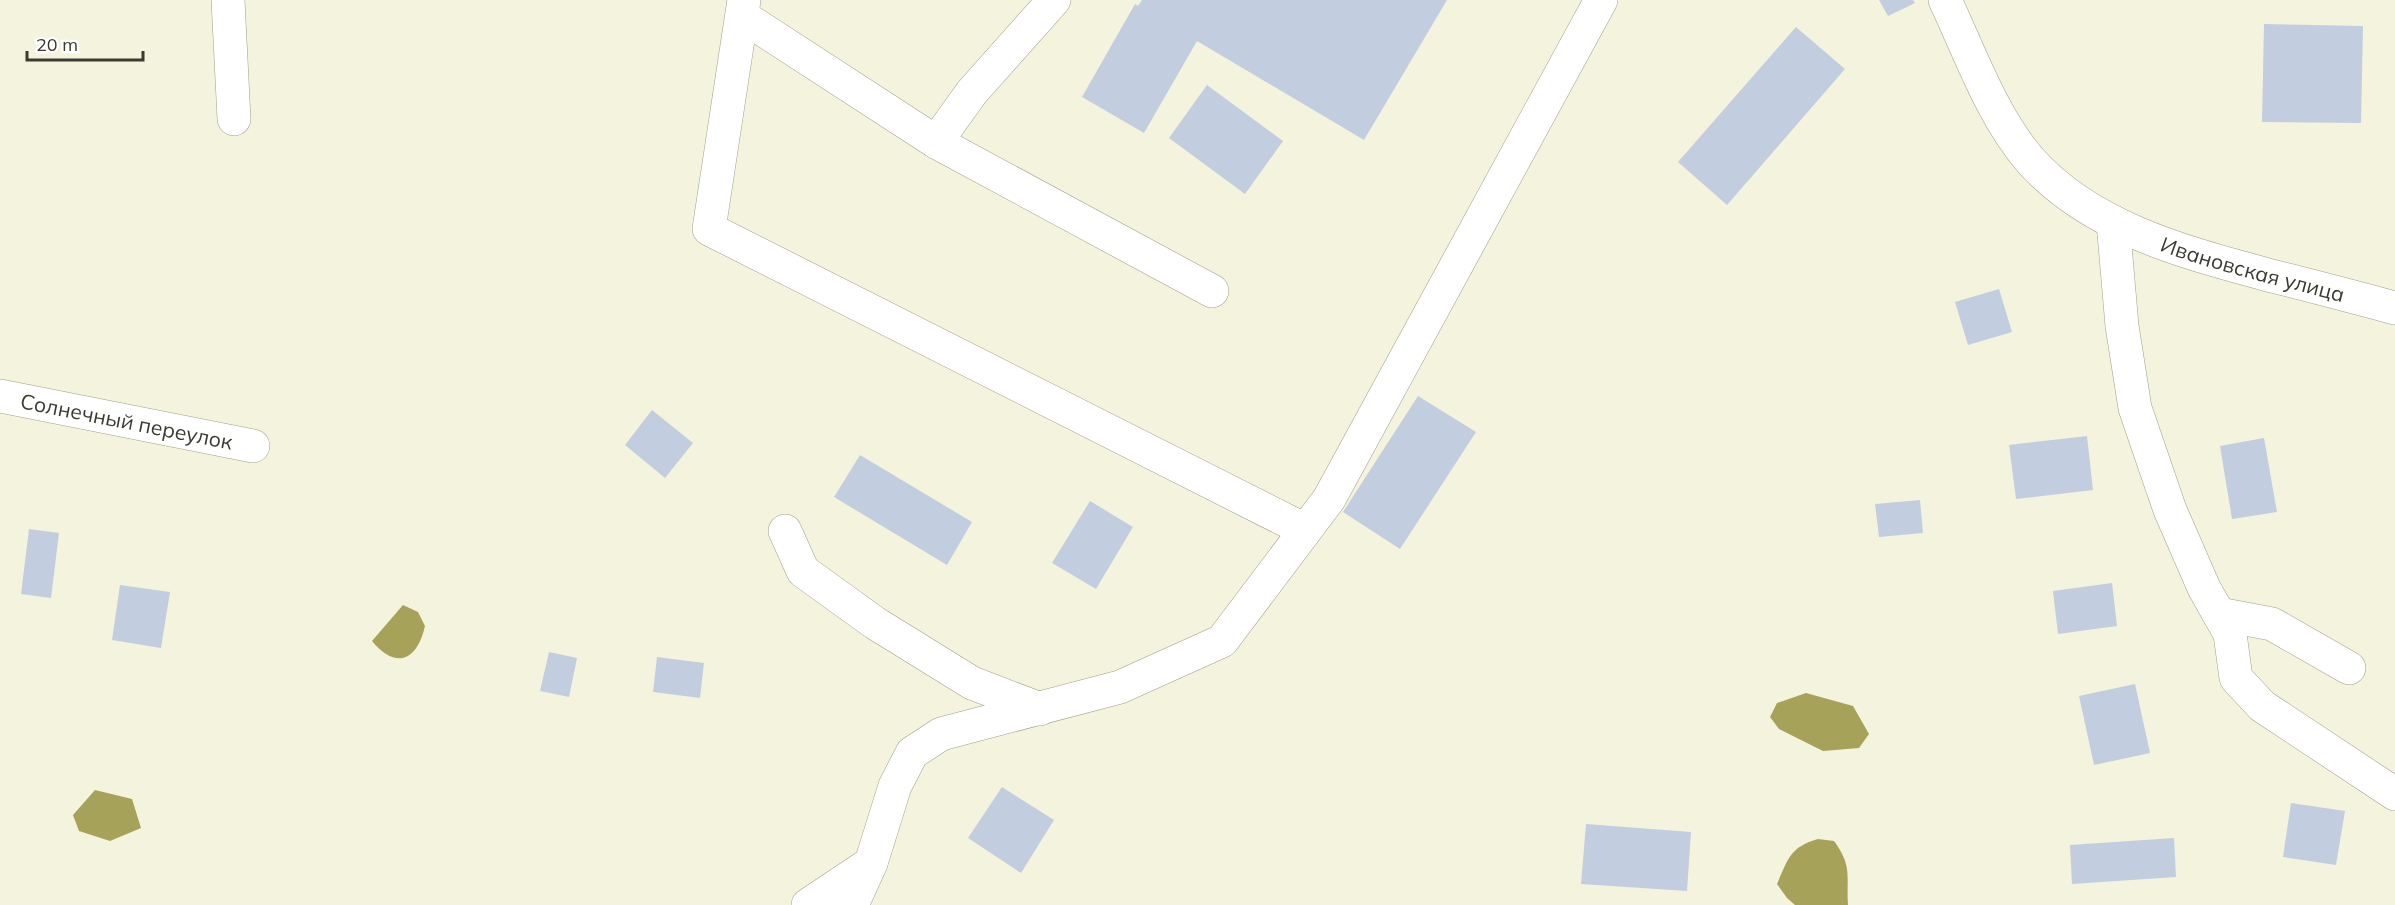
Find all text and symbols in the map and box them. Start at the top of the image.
scale bar [27,24,142,62]
text: 20 m [36,33,78,56]
street label: Ивановская улица [2157,231,2348,307]
street label: Солнечный переулок [18,387,236,455]

